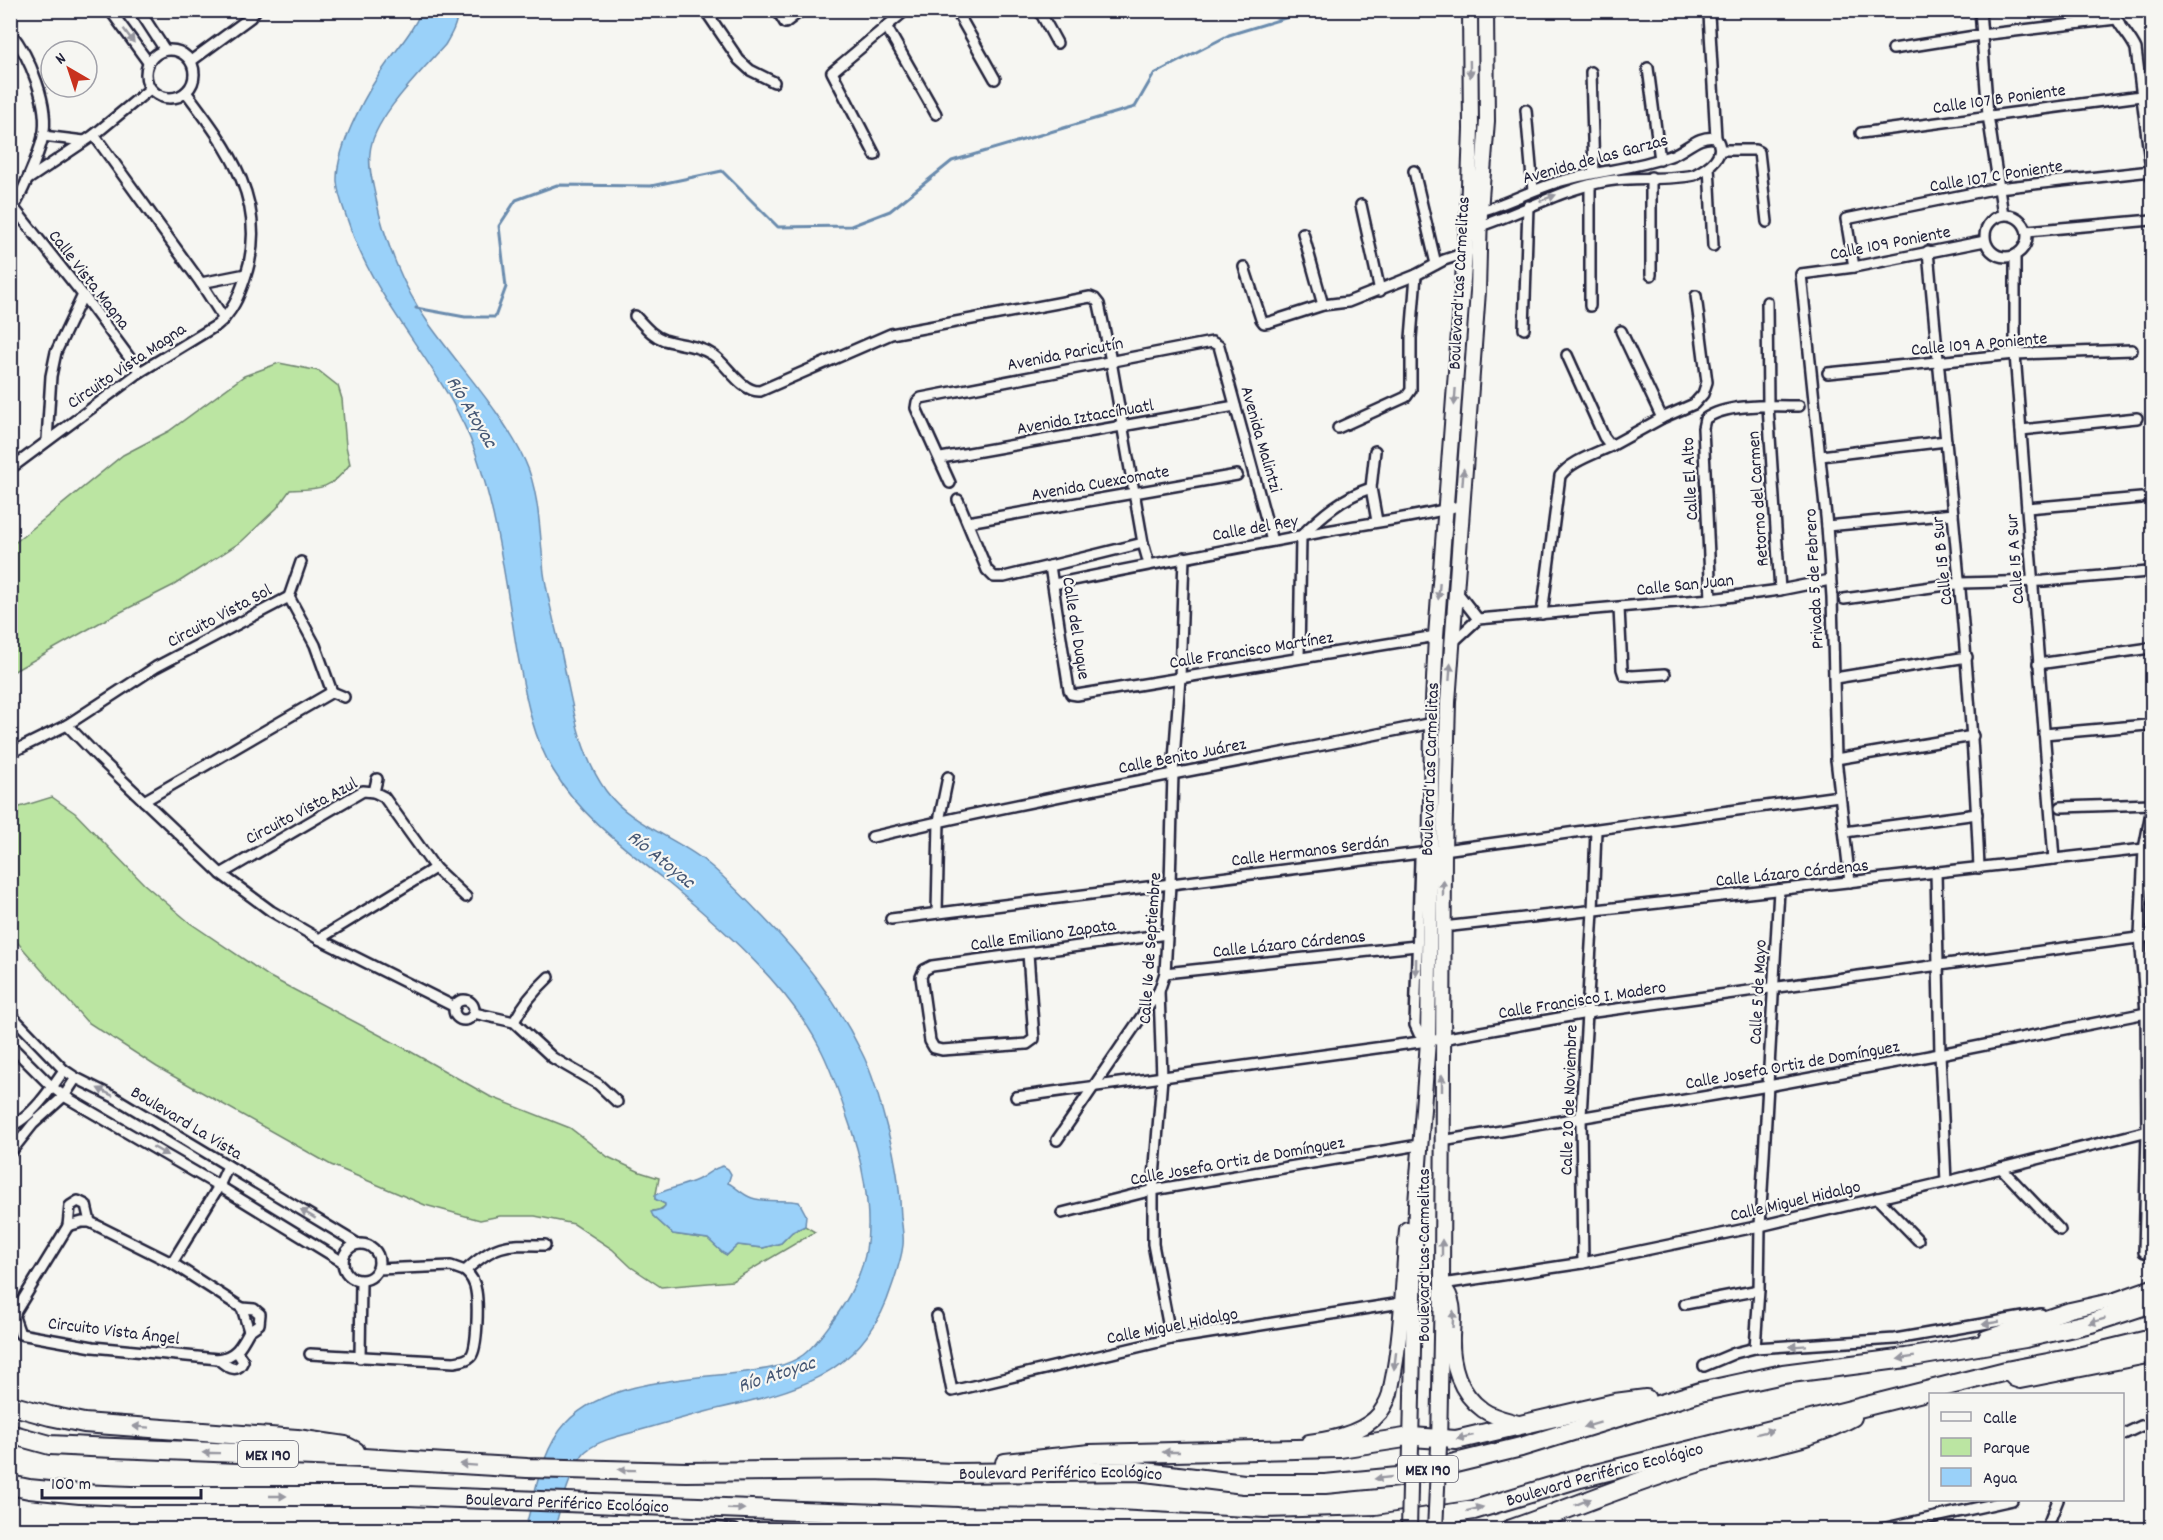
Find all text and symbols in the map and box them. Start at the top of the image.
one-way arrow [123,28,135,44]
north arrow [39,39,99,99]
text: N [51,48,72,71]
one-way arrow [1465,59,1475,78]
street label: Calle 107 B Poniente [1931,79,2067,122]
street label: Avenida de las Garzas [1520,129,1671,192]
street label: Calle 107 C Poniente [1928,155,2065,200]
one-way arrow [1540,193,1558,203]
street label: Boulevard Las Carmelitas [1443,196,1478,371]
street label: Calle 109 Poniente [1828,220,1953,268]
street label: Calle Vista Magna [41,225,135,336]
street label: Circuito Vista Magna [63,318,192,416]
street label: Calle 109 A Poniente [1910,327,2048,364]
street label: Avenida Paricutín [1005,332,1126,379]
water label: Río Atoyac [438,371,503,455]
street label: Avenida Malintzi [1232,384,1287,496]
one-way arrow [1450,387,1459,406]
street label: Avenida Iztaccíhuatl [1015,394,1157,443]
street label: Retorno del Carmen [1742,430,1777,567]
street label: Calle El Alto [1677,437,1706,521]
street label: Avenida Cuexcomate [1029,460,1171,509]
one-way arrow [1459,468,1468,487]
street label: Privada 5 de Febrero [1799,508,1832,650]
street label: Calle del Rey [1211,510,1301,549]
street label: Calle 15 A Sur [2001,512,2032,605]
street label: Calle 15 B Sur [1926,515,1961,606]
street label: Calle San Juan [1635,569,1735,604]
street label: Calle del Duque [1054,575,1095,682]
street label: Circuito Vista Sol [164,579,277,655]
one-way arrow [1435,582,1444,601]
street label: Calle Francisco Martínez [1168,626,1335,677]
one-way arrow [1445,662,1455,681]
street label: Boulevard Las Carmelitas [1416,682,1447,856]
street label: Calle Benito Juárez [1117,733,1249,782]
street label: Circuito Vista Azul [242,772,363,852]
water label: Río Atoyac [620,824,701,897]
street label: Calle Hermanos Serdán [1230,830,1391,875]
street label: Calle Lázaro Cárdenas [1715,854,1870,895]
street label: Calle 16 de Septiembre [1134,871,1169,1025]
one-way arrow [1438,878,1448,897]
street label: Calle Emiliano Zapata [969,914,1118,959]
street label: Calle Lázaro Cárdenas [1212,925,1367,966]
street label: Calle 5 de Mayo [1744,939,1775,1045]
one-way arrow [1411,958,1421,977]
street label: Calle Francisco I. Madero [1497,976,1668,1027]
street label: Calle 20 de Noviembre [1555,1024,1586,1176]
street label: Calle Josefa Ortiz de Domínguez [1683,1035,1902,1098]
one-way arrow [1437,1073,1447,1092]
street label: Boulevard La Vista [125,1081,247,1168]
one-way arrow [96,1088,113,1097]
street label: Calle Josefa Ortiz de Domínguez [1128,1131,1347,1194]
one-way arrow [152,1146,168,1157]
street label: Boulevard Las Carmelitas [1413,1168,1438,1342]
street label: Calle Miguel Hidalgo [1728,1175,1863,1230]
one-way arrow [299,1209,316,1219]
one-way arrow [1437,1238,1447,1257]
street label: Calle Miguel Hidalgo [1105,1302,1240,1352]
one-way arrow [1449,1310,1458,1329]
street label: Circuito Vista Ángel [46,1312,182,1353]
one-way arrow [2088,1317,2106,1326]
one-way arrow [1981,1318,2000,1327]
one-way arrow [1788,1341,1807,1350]
water label: Río Atoyac [735,1350,820,1401]
one-way arrow [1390,1352,1399,1371]
one-way arrow [1896,1354,1915,1363]
legend [1929,1393,2124,1501]
text: Calle [1983,1407,2017,1432]
one-way arrow [1583,1421,1601,1430]
one-way arrow [132,1423,151,1432]
one-way arrow [1756,1426,1774,1436]
one-way arrow [1456,1433,1474,1443]
street label: Boulevard Periférico Ecológico [1503,1437,1706,1515]
text: Parque [1983,1437,2030,1462]
road number: MEX 190 [238,1441,298,1467]
one-way arrow [1162,1447,1181,1457]
one-way arrow [201,1448,220,1457]
road number: MEX 190 [1398,1456,1458,1482]
one-way arrow [459,1460,478,1469]
street label: Boulevard Periférico Ecológico [959,1461,1164,1489]
scale bar [42,1462,201,1500]
one-way arrow [618,1466,637,1475]
text: Agua [1983,1467,2017,1492]
text: 100 m [51,1473,91,1498]
one-way arrow [1374,1473,1393,1483]
street label: Boulevard Periférico Ecológico [465,1488,669,1521]
one-way arrow [269,1491,288,1501]
one-way arrow [1574,1497,1592,1506]
one-way arrow [1466,1503,1484,1513]
one-way arrow [727,1504,746,1513]

